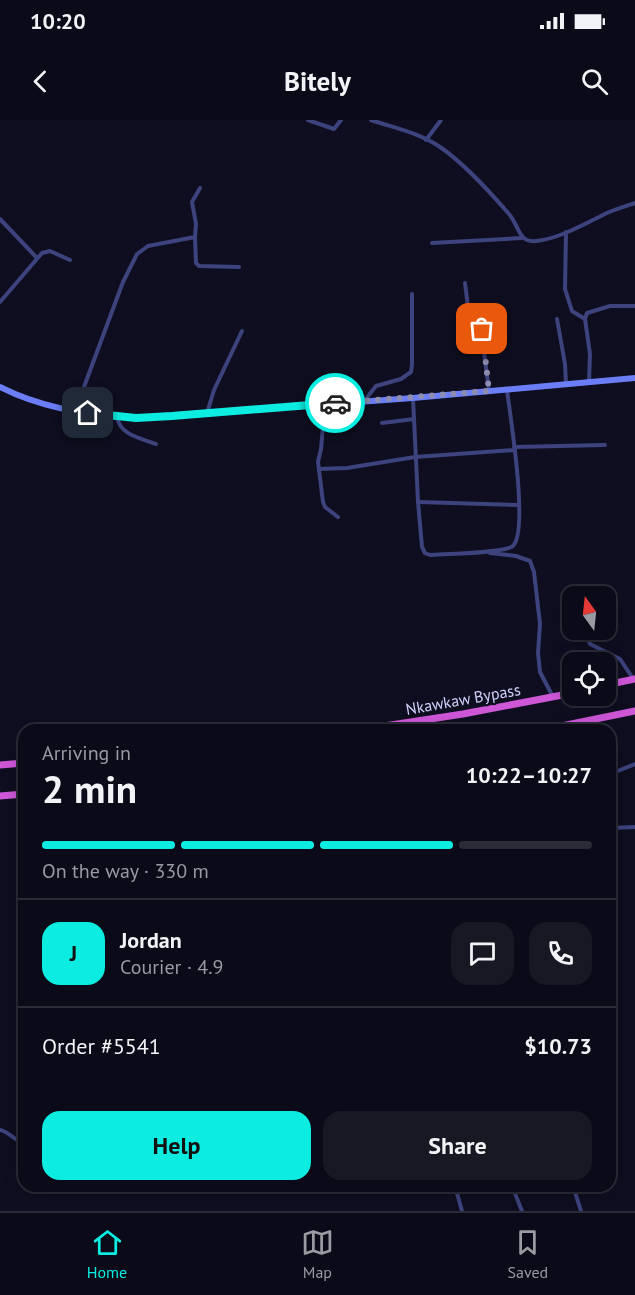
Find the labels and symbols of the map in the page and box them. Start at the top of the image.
pin [456,303,507,354]
courier [305,373,365,433]
pin [62,387,113,438]
north arrow [562,586,616,640]
street label: Nkawkaw Bypass [404,679,522,719]

